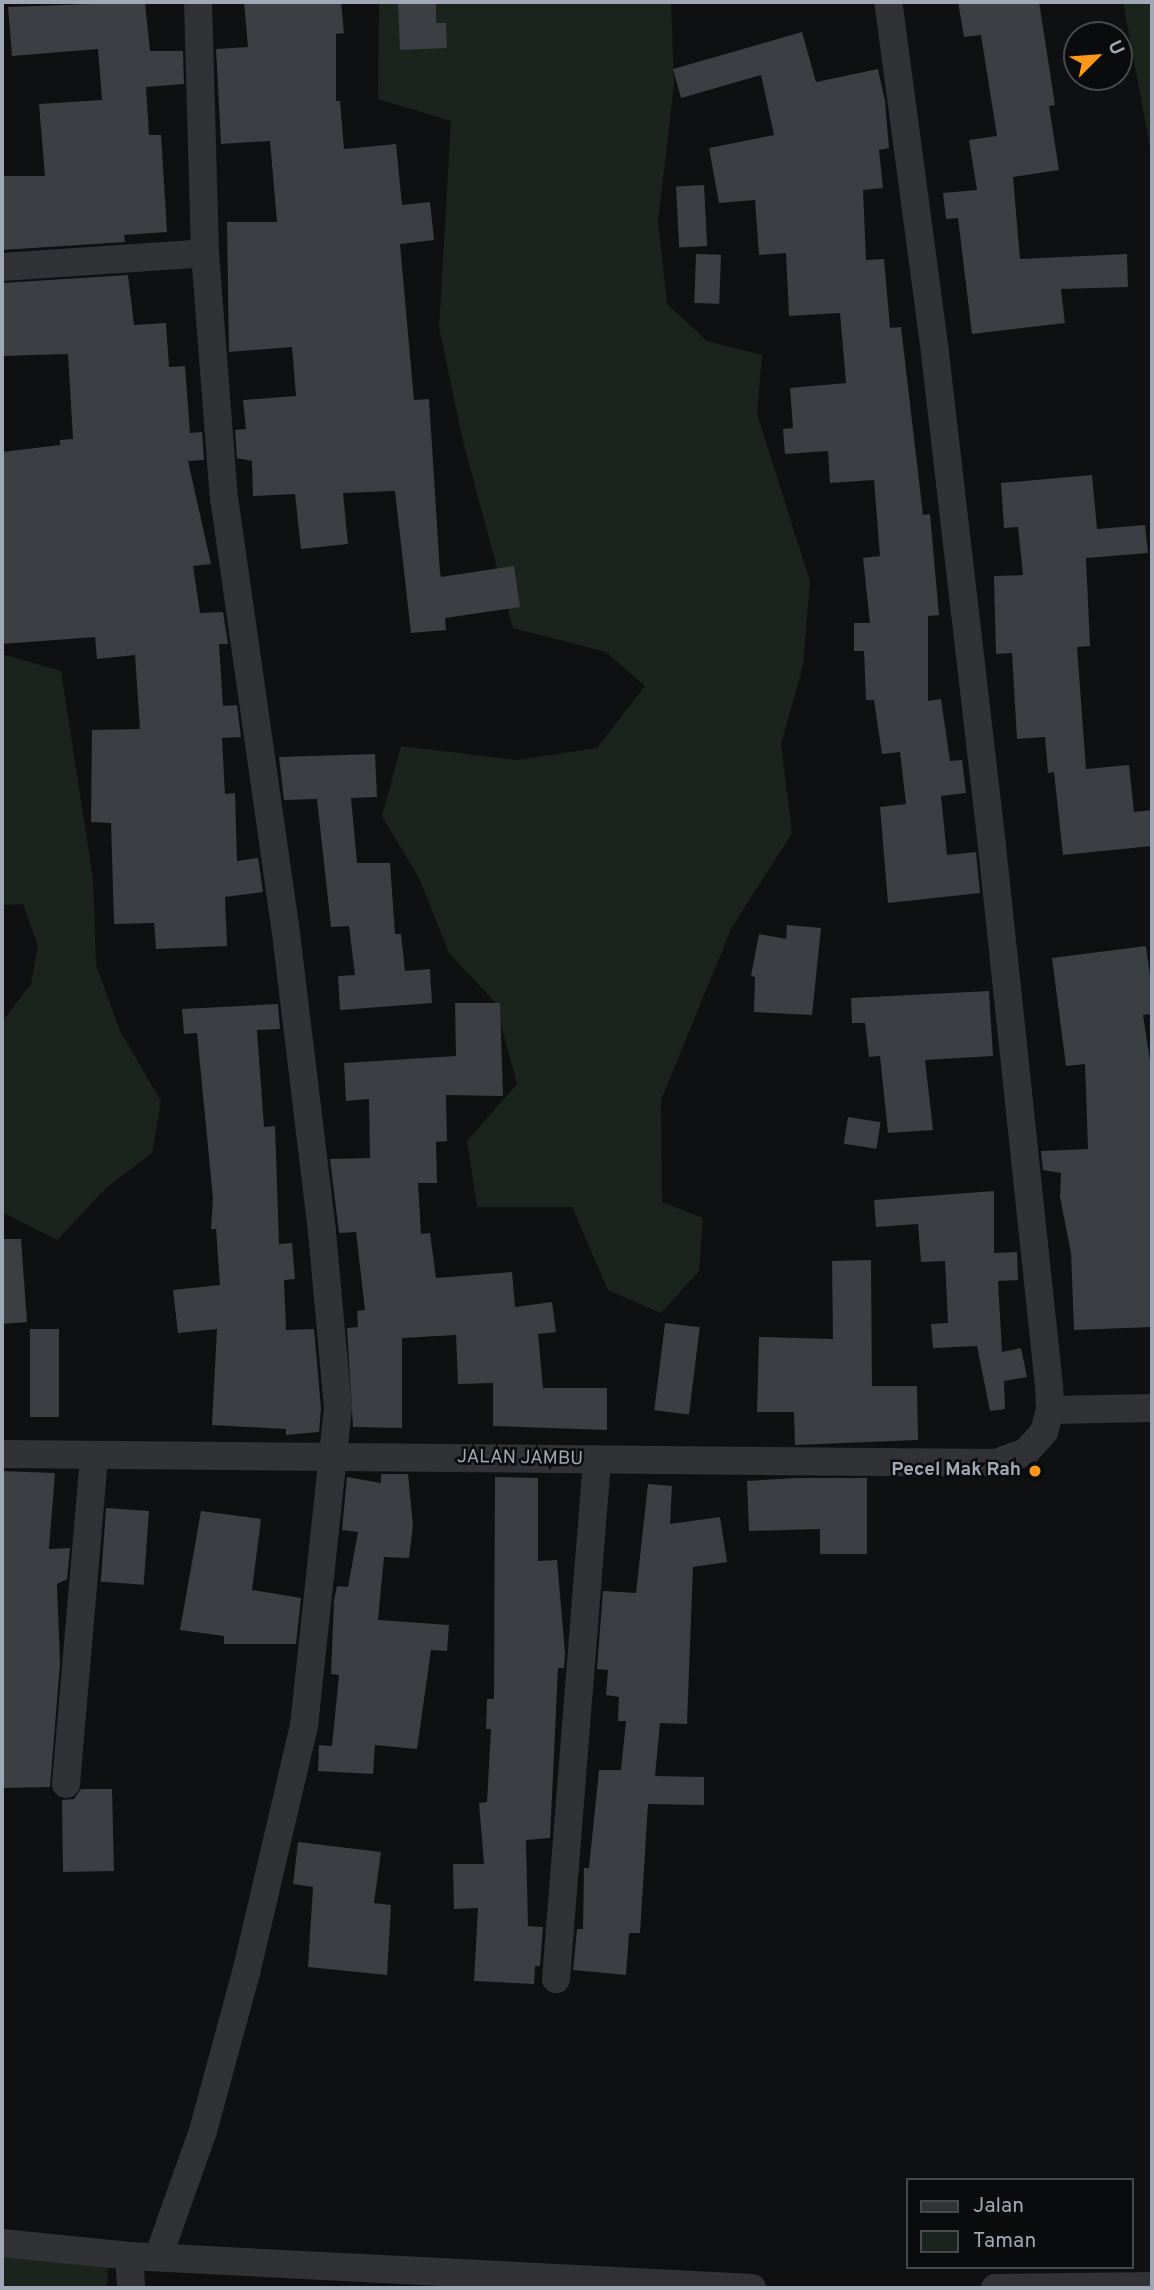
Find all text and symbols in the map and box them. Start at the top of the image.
north arrow [1063,21,1133,91]
text: U [1101,37,1129,59]
street label: JALAN JAMBU [457,1446,583,1472]
place label: Pecel Mak Rah [891,1460,1021,1482]
marker: Pecel Mak Rah [1027,1463,1043,1479]
legend [906,2178,1133,2269]
text: Jalan [973,2193,1024,2220]
text: Taman [973,2228,1036,2255]

